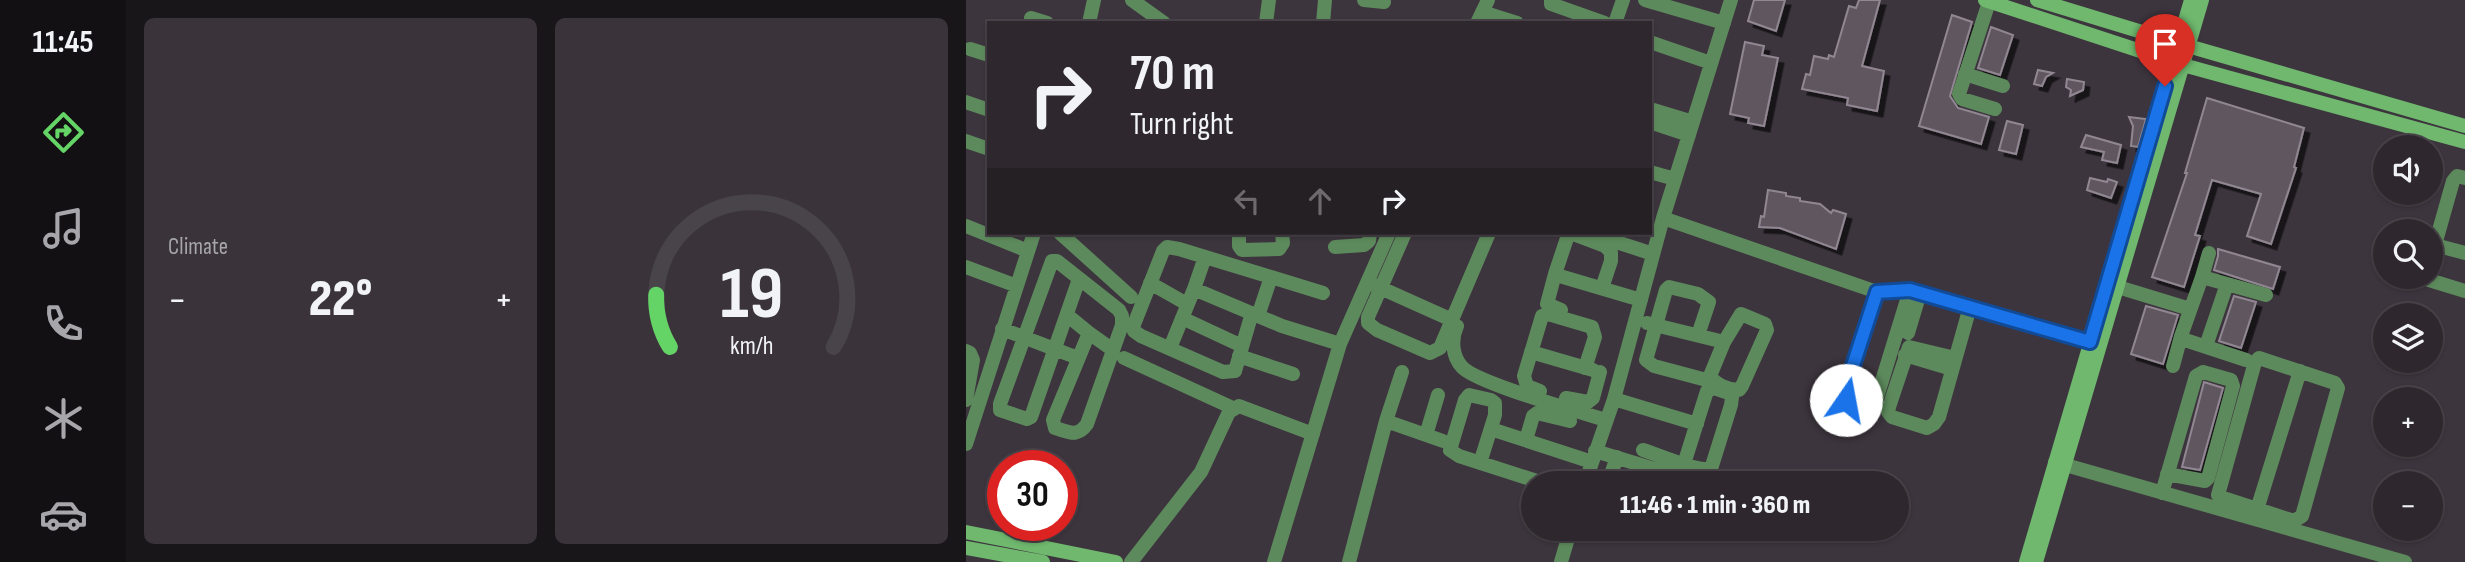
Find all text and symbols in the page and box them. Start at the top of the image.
pin [2135,14,2195,86]
text: 11:45 [32,23,94,62]
icon: arrive [2146,25,2184,63]
text: 70 m [1130,45,1215,104]
icon: right [1015,49,1106,140]
text: Turn right [1130,105,1234,144]
icon: directions [39,108,88,157]
map controls [2373,135,2443,541]
button: sound [2373,135,2443,205]
icon: left [1228,182,1266,220]
icon: ahead [1301,182,1339,220]
icon: right [1374,182,1412,220]
icon: music [39,204,88,253]
button: search [2373,219,2443,289]
text: Climate [168,233,228,261]
text: 19 [720,251,783,339]
text: 22° [309,268,372,331]
text: − [168,278,187,323]
text: + [494,278,513,323]
icon: phone [39,299,88,348]
button: layers [2373,303,2443,373]
text: km/h [730,331,773,362]
position arrow [1809,363,1883,437]
button: + [2373,387,2443,457]
icon: climate [39,394,88,443]
speed limit sign: 30 [987,450,1078,541]
button: − [2373,471,2443,541]
icon: car [39,490,88,539]
text: 11:46 · 1 min · 360 m [1620,490,1810,521]

